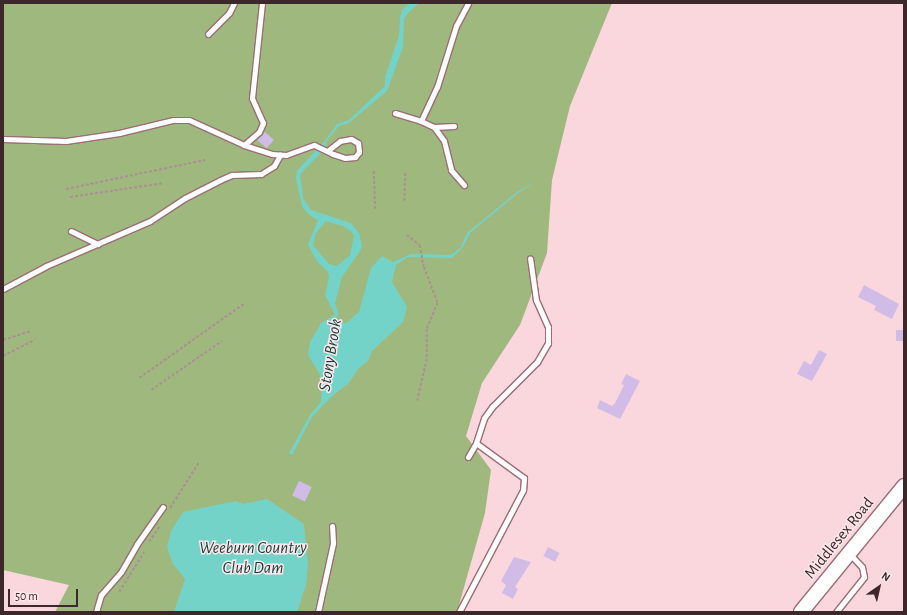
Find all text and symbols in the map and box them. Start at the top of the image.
water label: Stony Brook [314,317,346,393]
street label: Middlesex Road [800,493,878,583]
water label: Weeburn Country Club Dam [199,538,307,578]
north arrow [859,567,899,607]
text: N [880,570,892,583]
scale bar [10,581,80,607]
text: 50 m [15,590,38,602]

